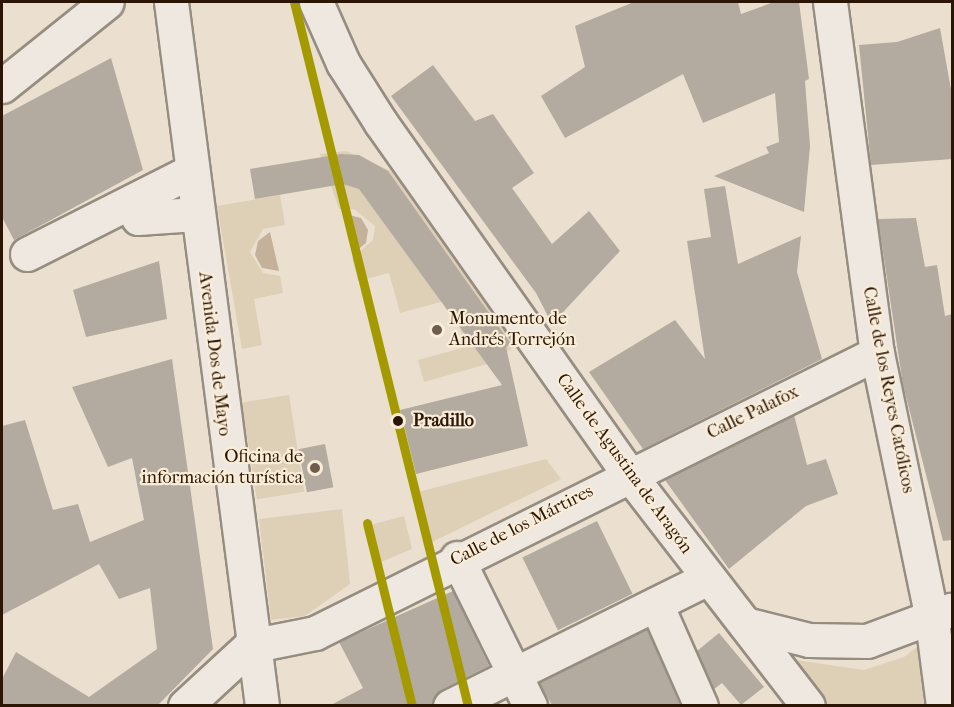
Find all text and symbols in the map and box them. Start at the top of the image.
street label: Avenida Dos de Mayo [193,271,235,437]
street label: Calle de los Reyes Católicos [857,285,919,495]
place label: Monumento de Andrés Torrejón [449,309,575,352]
marker: Monumento de Andrés Torrejón [430,323,444,337]
street label: Calle de Agustina de Aragón [551,370,697,558]
street label: Calle Palafox [704,382,802,444]
place label: Pradillo [413,410,474,432]
marker: Pradillo [388,411,408,431]
place label: Oficina de información turística [141,447,303,490]
marker: Oficina de información turística [308,461,322,475]
street label: Calle de los Mártires [447,481,597,571]

